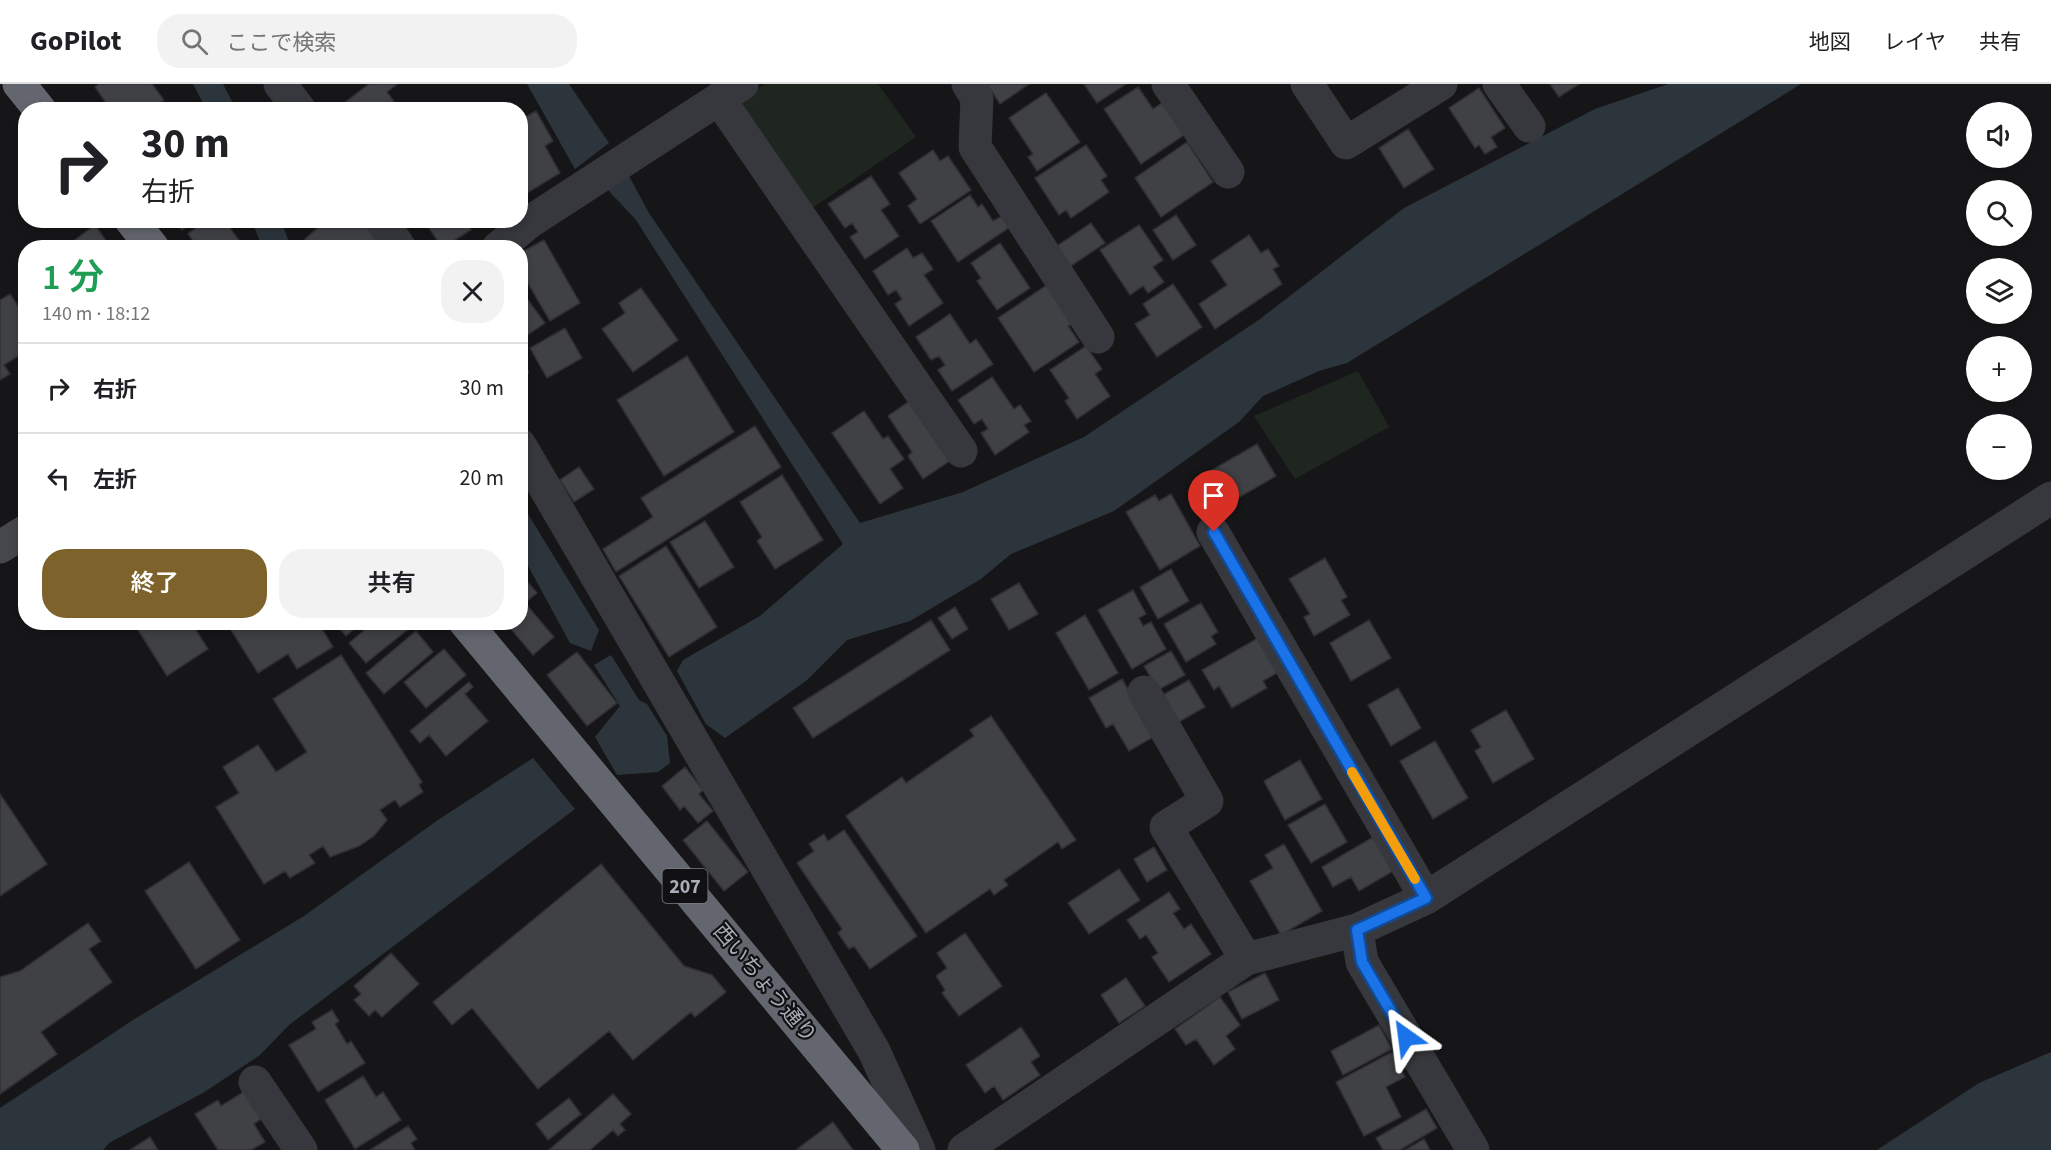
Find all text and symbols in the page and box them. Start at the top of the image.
search box [157,14,577,68]
text: GoPilot [30,21,121,61]
icon: search [178,25,211,58]
text: ここで検索 [226,27,336,59]
text: 地図 [1809,27,1851,57]
text: レイヤ [1884,27,1946,57]
text: 共有 [1979,27,2021,57]
map controls [1966,102,2032,480]
button: sound [1966,102,2032,168]
text: 30 m [141,114,230,174]
icon: right [42,126,120,204]
text: 右折 [141,173,195,212]
button: search [1966,180,2032,246]
text: 1 分 [42,252,104,303]
button: layers [1966,258,2032,324]
button: close [441,260,504,323]
text: 140 m · 18:12 [42,300,150,328]
button: + [1966,336,2032,402]
icon: right [42,372,75,405]
text: 30 m [459,372,504,404]
text: 右折 [93,374,137,406]
button: − [1966,414,2032,480]
icon: left [42,462,75,495]
text: 20 m [459,462,504,494]
text: 左折 [93,464,137,496]
pin [1188,470,1239,532]
icon: arrive [1197,479,1230,512]
button: 終了 [42,549,267,618]
button: 共有 [279,549,504,618]
road number: 207 [662,869,708,903]
street label: 西いちょう通り [706,917,824,1049]
position arrow [1374,1005,1438,1069]

